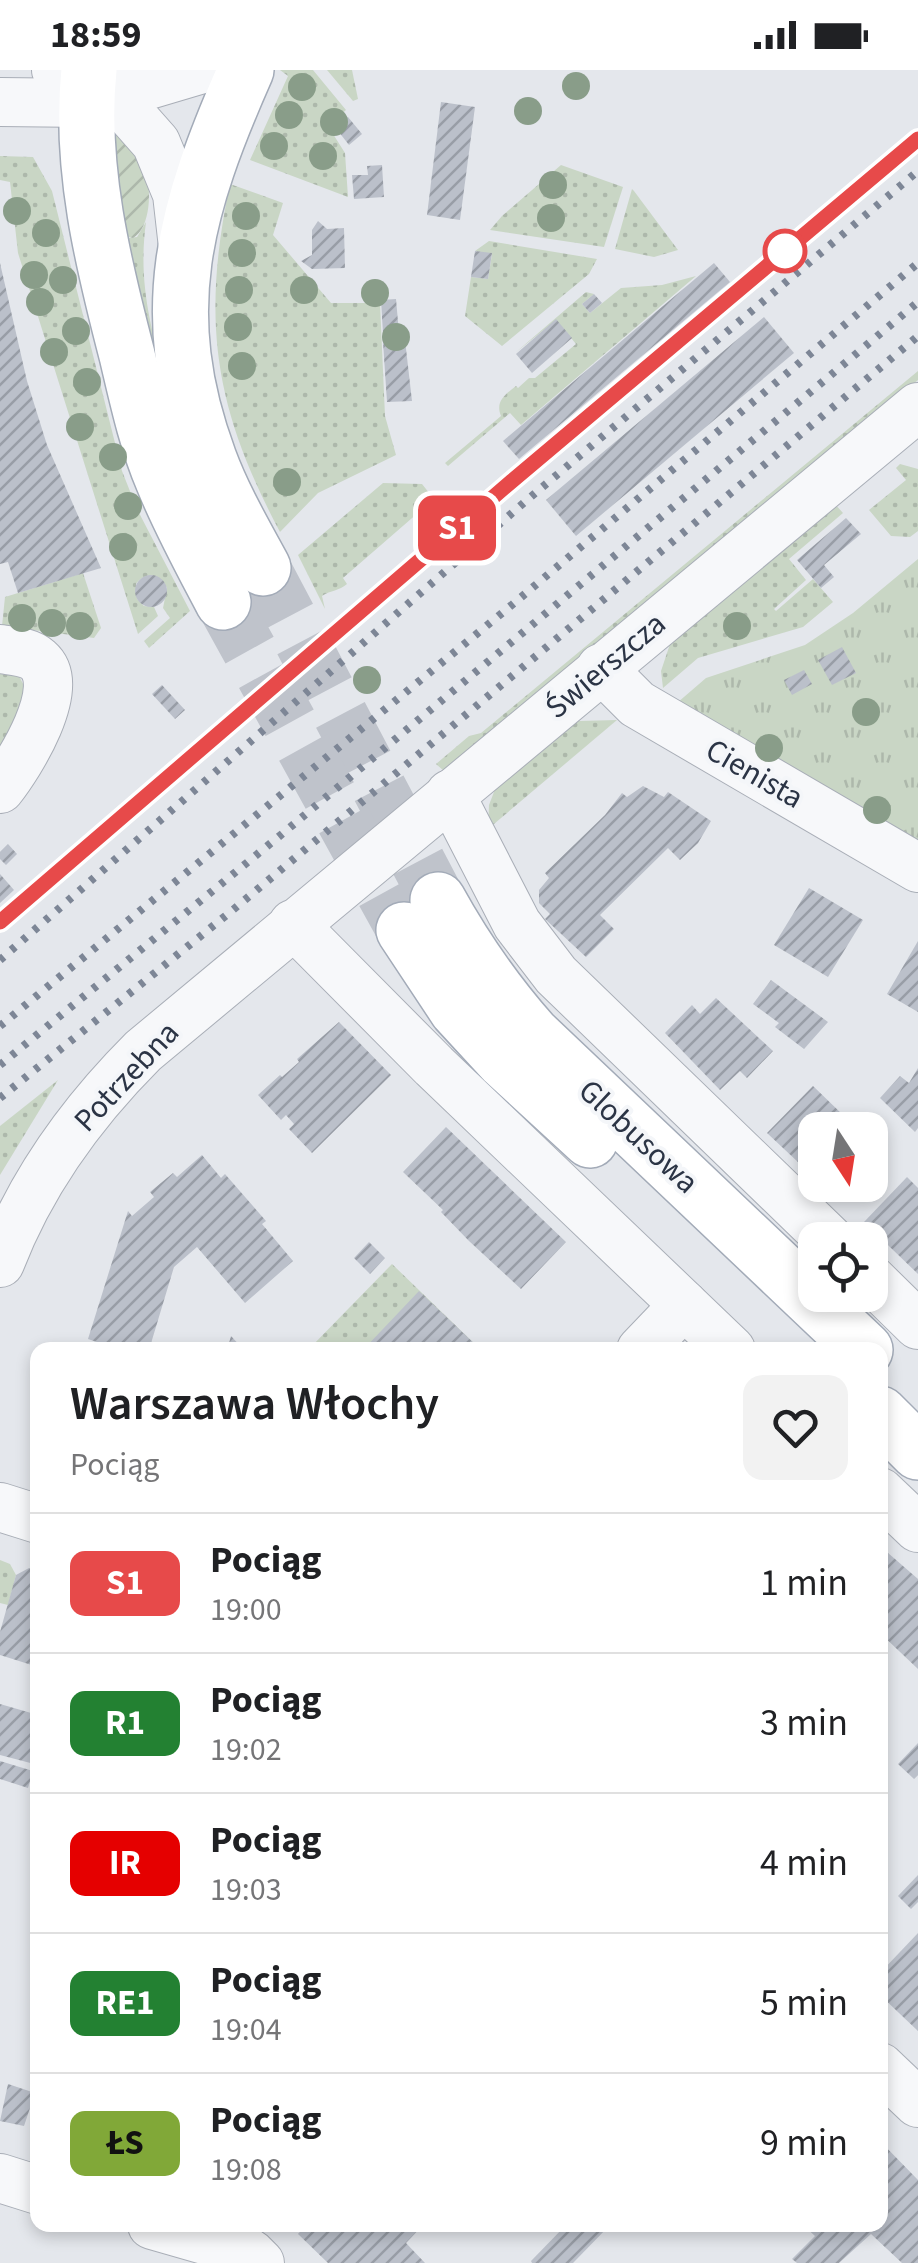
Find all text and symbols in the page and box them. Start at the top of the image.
text: 18:59 [50,8,142,62]
unlabelled marker [764,230,806,272]
line badge: S1 [412,496,502,560]
text: S1 [438,503,476,553]
street label: Świerszcza [535,602,676,730]
street label: Cienista [697,727,812,820]
street label: Potrzebna [63,1011,190,1142]
street label: Globusowa [568,1069,709,1205]
north arrow [798,1112,888,1202]
map controls [798,1112,888,1312]
button: locate [798,1222,888,1312]
text: Warszawa Włochy [70,1370,439,1438]
button: heart [743,1375,848,1480]
text: Pociąg [70,1442,159,1488]
text: Pociąg [210,1533,322,1587]
text: 1 min [760,1556,848,1610]
text: S1 [106,1558,144,1608]
text: 19:00 [210,1587,282,1633]
text: Pociąg [210,1673,322,1727]
text: 3 min [760,1696,848,1750]
text: R1 [105,1698,145,1748]
text: 19:02 [210,1727,282,1773]
text: Pociąg [210,1813,322,1867]
text: 4 min [760,1836,848,1890]
text: IR [109,1838,141,1888]
text: 19:03 [210,1867,282,1913]
text: Pociąg [210,1953,322,2007]
text: 5 min [760,1976,848,2030]
text: RE1 [95,1978,155,2028]
text: 19:04 [210,2007,282,2053]
text: Pociąg [210,2093,322,2147]
text: 9 min [760,2116,848,2170]
text: ŁS [106,2118,144,2168]
text: 19:08 [210,2147,282,2193]

